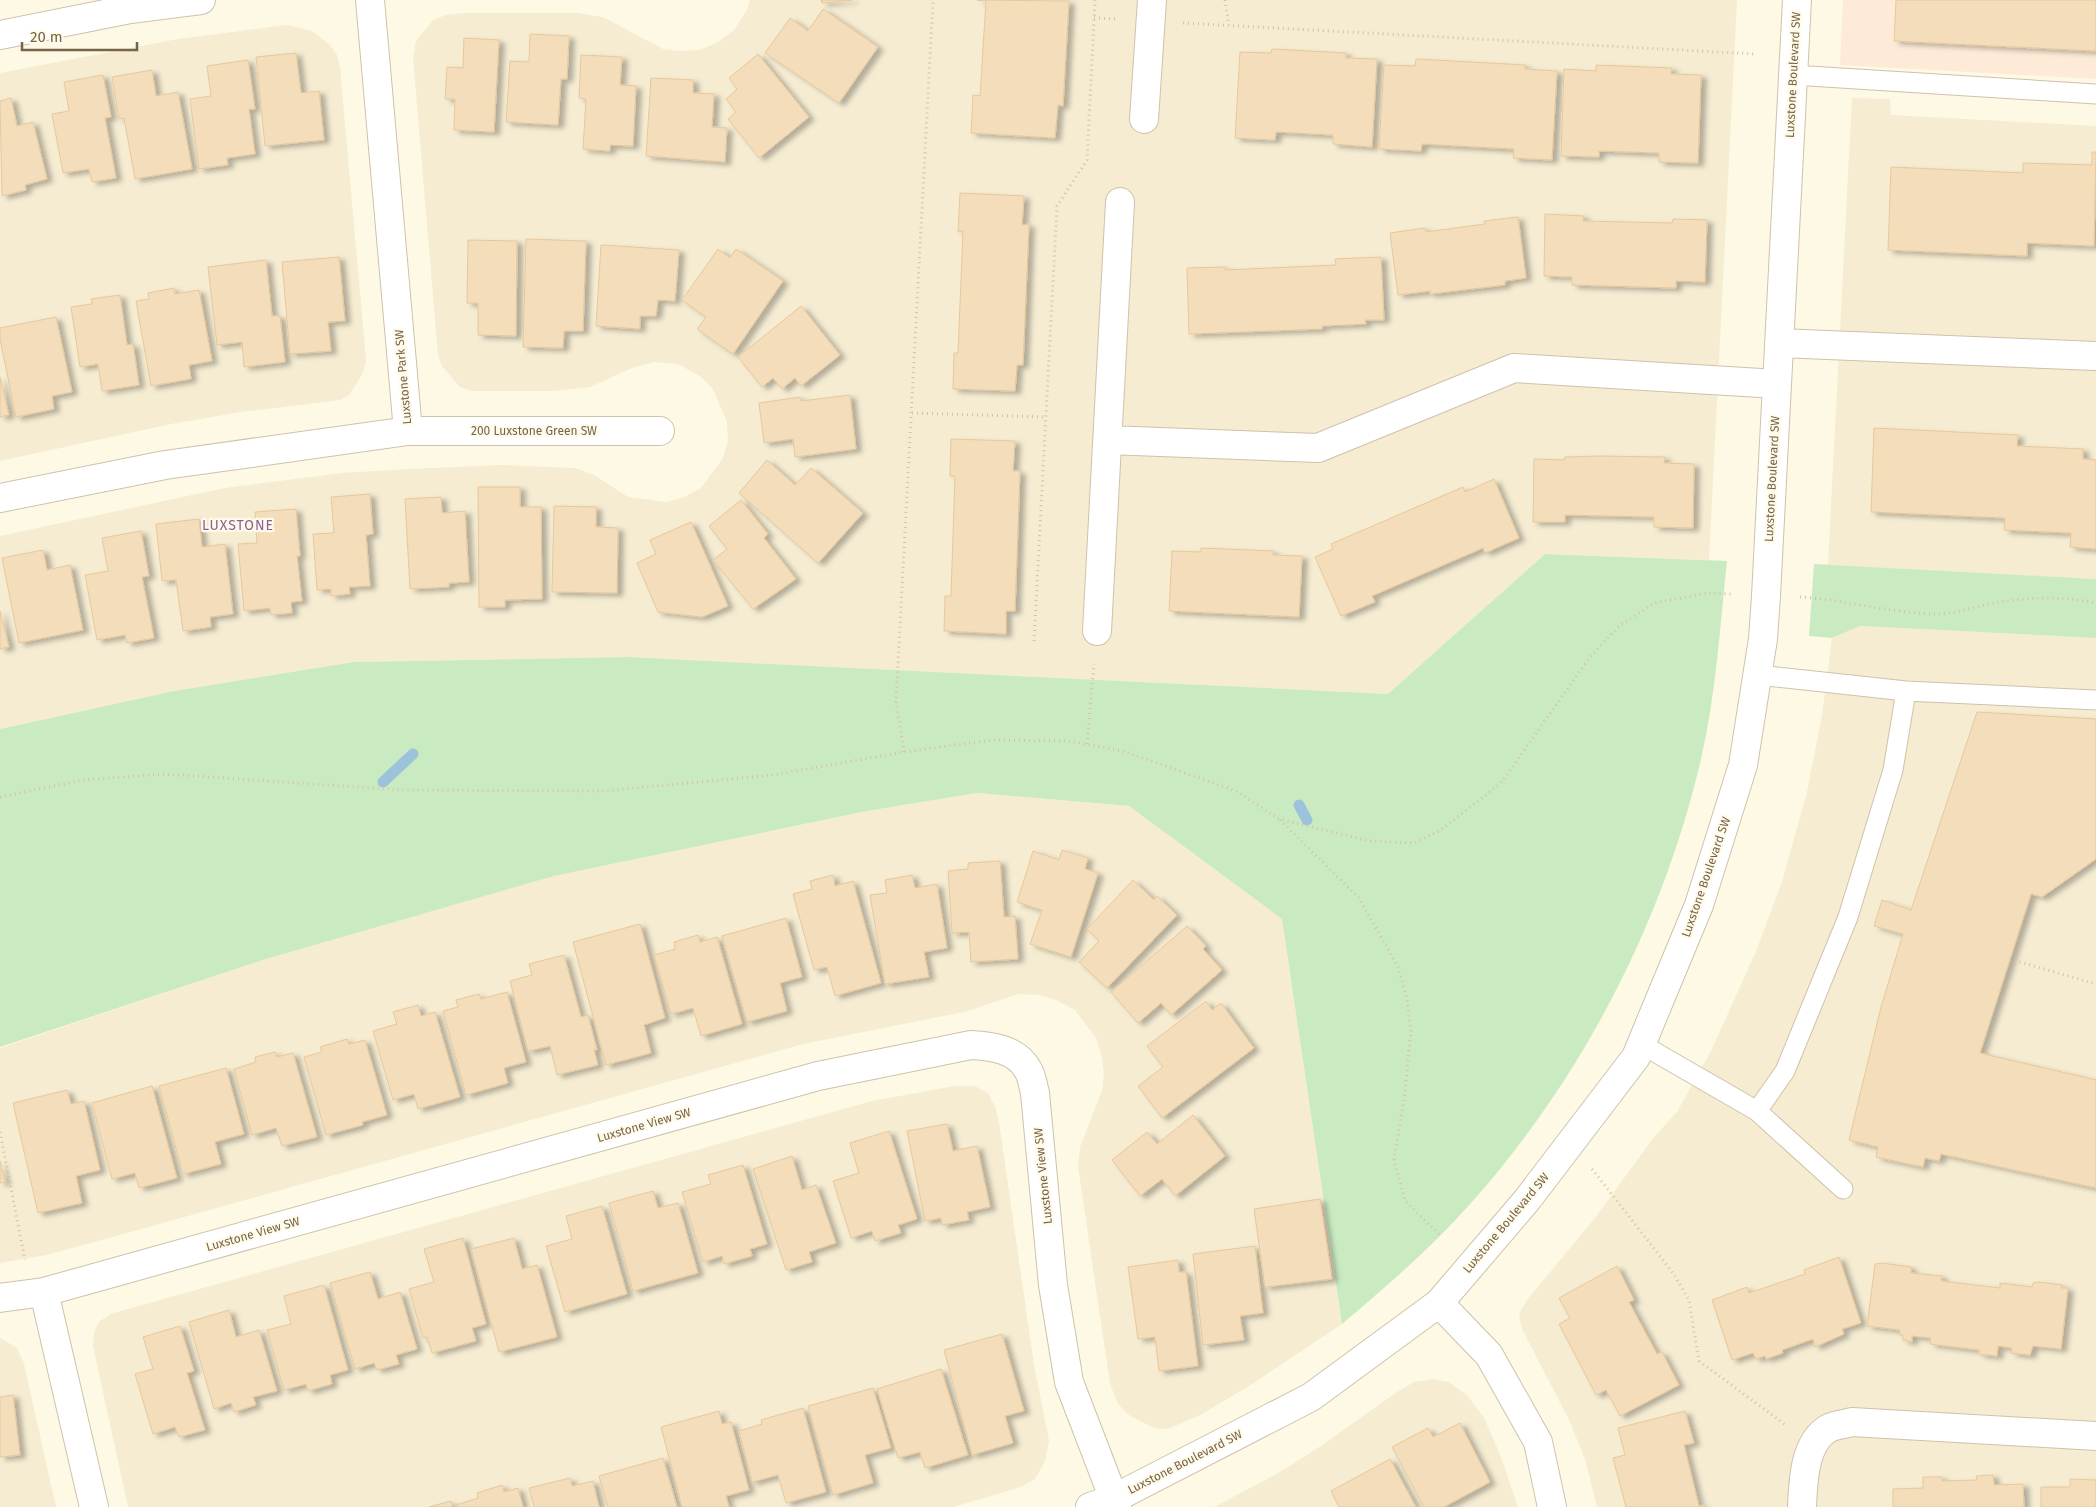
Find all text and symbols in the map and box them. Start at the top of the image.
street label: Luxstone Boulevard SW [1783,11,1803,139]
scale bar [22,20,138,52]
text: 20 m [30,28,63,46]
street label: Luxstone Park SW [392,329,414,425]
street label: Luxstone Boulevard SW [1762,415,1782,543]
street label: 200 Luxstone Green SW [471,424,597,438]
district label: LUXSTONE [202,517,274,534]
street label: Luxstone Boulevard SW [1679,815,1733,939]
street label: Luxstone View SW [596,1105,693,1145]
street label: Luxstone View SW [1031,1127,1055,1225]
street label: Luxstone Boulevard SW [1460,1170,1552,1276]
street label: Luxstone View SW [205,1214,302,1254]
street label: Luxstone Boulevard SW [1125,1427,1245,1497]

